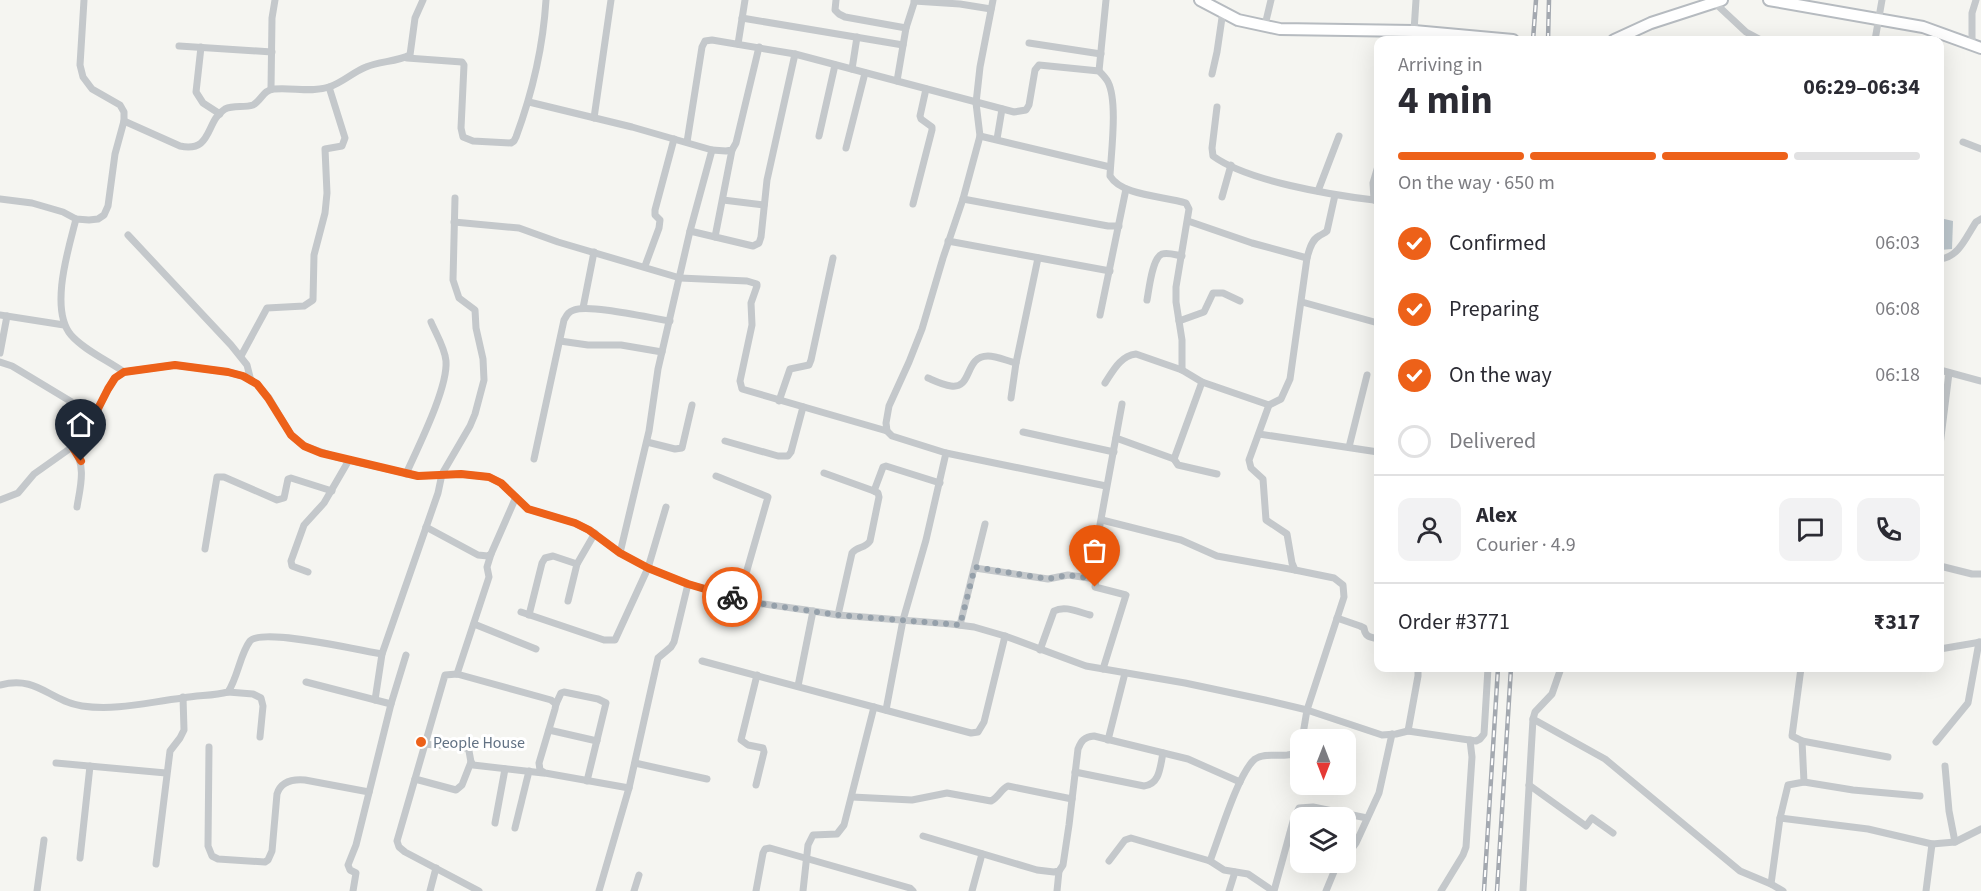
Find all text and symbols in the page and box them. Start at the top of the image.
text: Arriving in [1398,51,1483,79]
text: 06:29–06:34 [1803,71,1920,103]
text: 4 min [1398,73,1493,129]
text: On the way · 650 m [1398,169,1555,197]
icon: check [1398,227,1431,260]
text: Confirmed [1449,227,1546,259]
text: 06:03 [1875,229,1920,257]
icon: check [1398,293,1431,326]
text: Preparing [1449,293,1539,325]
text: 06:08 [1875,295,1920,323]
icon: check [1398,359,1431,392]
text: On the way [1449,359,1552,391]
text: 06:18 [1875,361,1920,389]
pin [55,399,106,461]
icon: home [64,408,97,441]
text: Delivered [1449,425,1536,457]
button: person [1398,498,1461,561]
button: chat [1779,498,1842,561]
button: phone [1857,498,1920,561]
text: Alex [1476,499,1517,531]
pin [1069,525,1120,587]
text: Courier · 4.9 [1476,531,1576,559]
icon: bag [1078,534,1111,567]
courier [702,567,762,627]
icon: bike [716,581,749,614]
text: Order #3771 [1398,606,1510,638]
text: ₹317 [1874,606,1920,638]
north arrow [1290,729,1356,795]
map controls [1290,729,1356,873]
place label: People House [433,732,525,754]
marker: People House [414,735,428,749]
button: layers [1290,807,1356,873]

